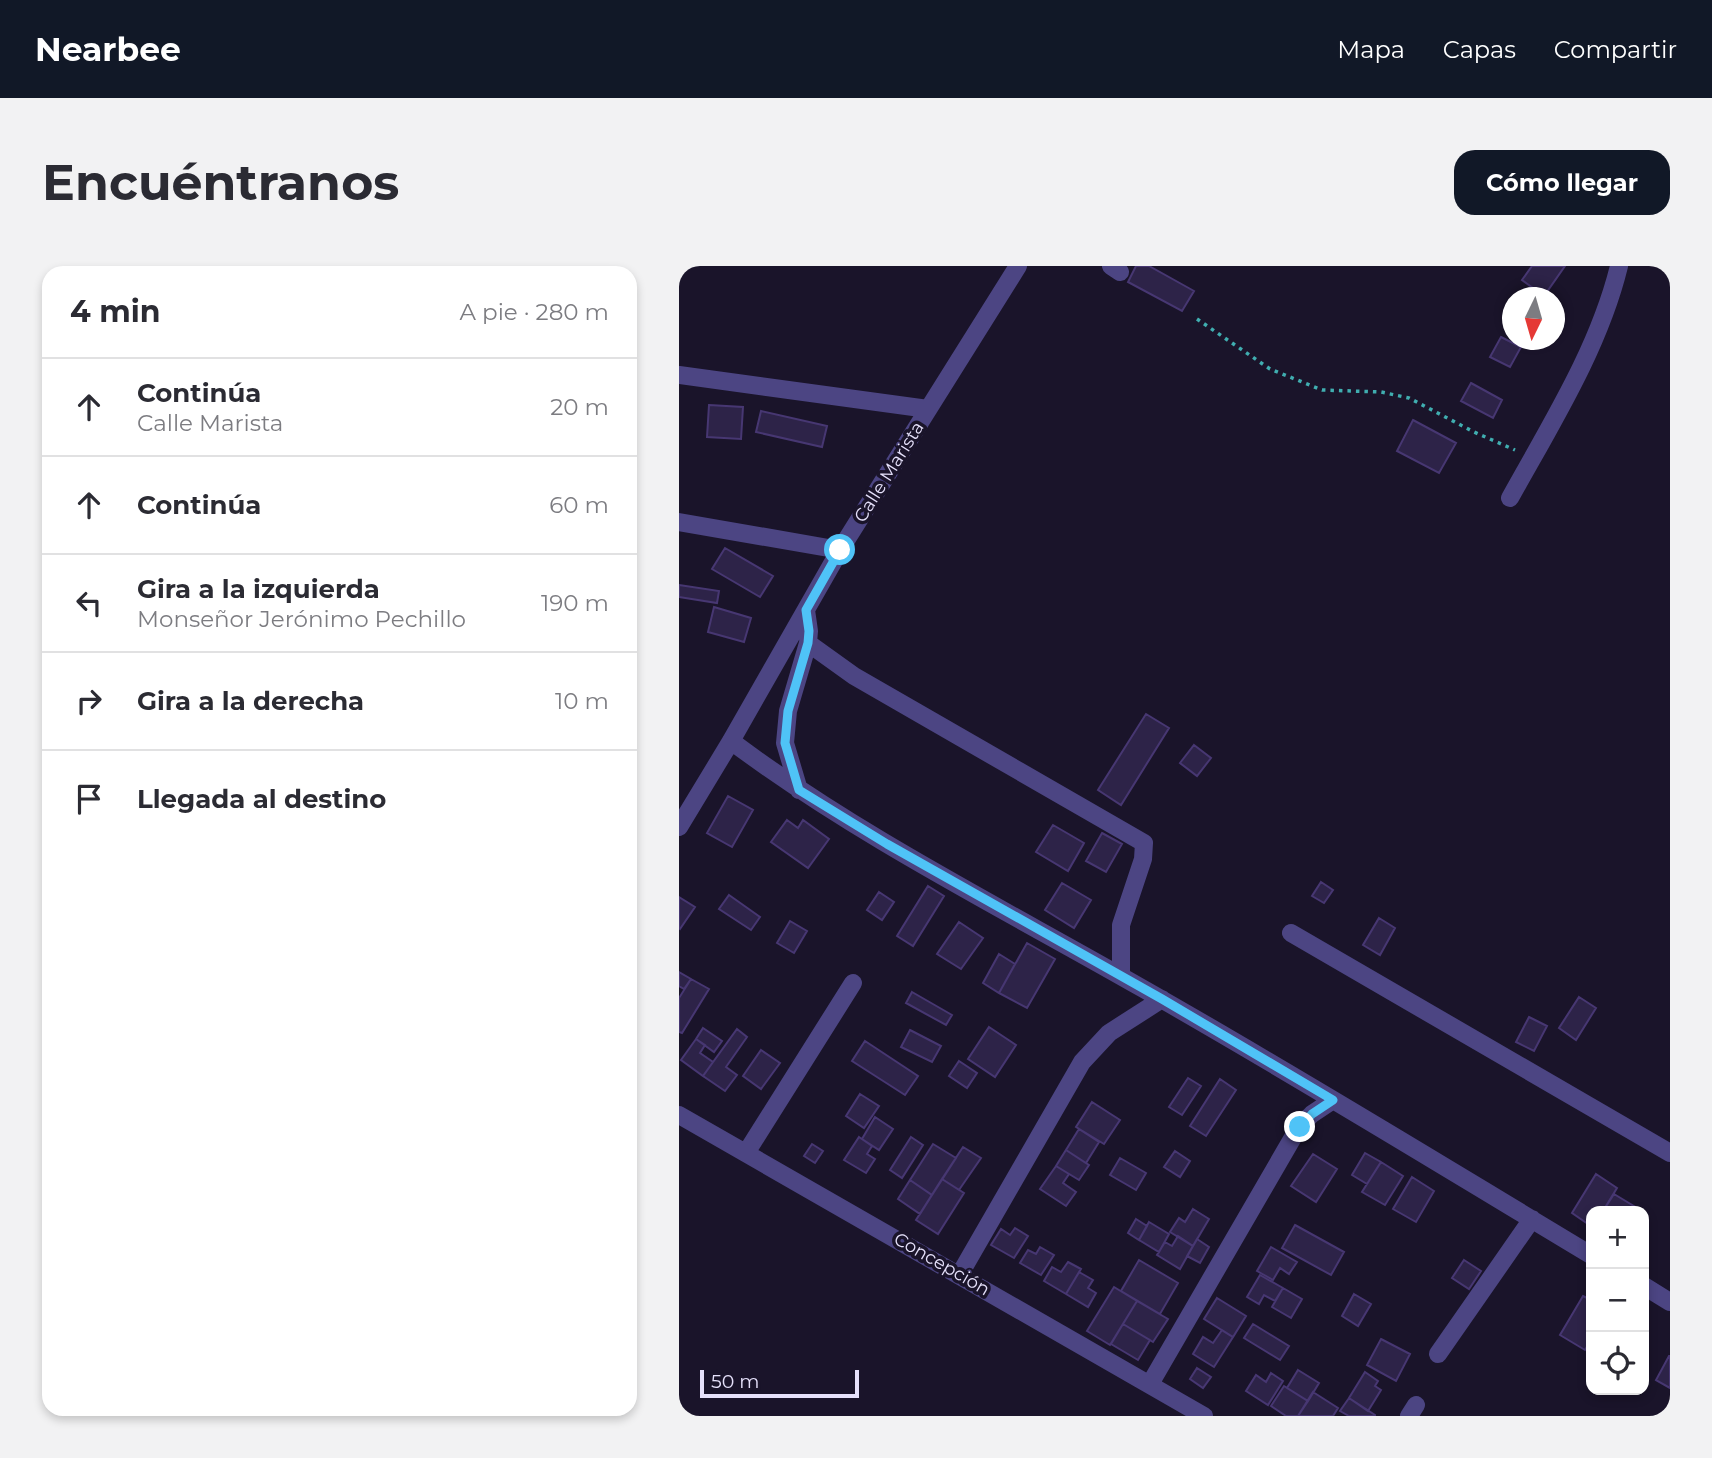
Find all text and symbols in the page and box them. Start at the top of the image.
text: Nearbee [35,29,181,69]
text: Mapa [1337,35,1405,64]
text: Capas [1443,35,1516,64]
text: Compartir [1554,35,1677,64]
button: Cómo llegar [1454,150,1670,215]
text: Encuéntranos [42,153,399,212]
north arrow [1502,287,1565,350]
text: 4 min [70,293,160,330]
text: A pie · 280 m [460,298,609,326]
text: Continúa [137,377,261,409]
icon: ahead [70,388,108,426]
text: 20 m [550,393,609,421]
text: Calle Marista [137,409,283,437]
street label: Calle Marista [849,418,929,526]
icon: ahead [70,486,108,524]
text: Continúa [137,489,261,521]
text: 60 m [549,491,609,519]
route start [824,534,855,565]
text: Gira a la izquierda [137,573,380,605]
icon: left [70,584,108,622]
text: 190 m [541,589,609,617]
text: Monseñor Jerónimo Pechillo [137,605,466,633]
icon: right [70,682,108,720]
text: Gira a la derecha [137,685,364,717]
text: 10 m [555,687,609,715]
icon: arrive [70,780,108,818]
text: Llegada al destino [137,783,386,815]
route end [1284,1111,1315,1142]
map controls [1586,1206,1649,1395]
button: + [1586,1206,1649,1269]
street label: Concepción [890,1228,994,1300]
button: − [1586,1269,1649,1332]
button: locate [1586,1332,1649,1395]
scale bar [700,1367,859,1399]
text: 50 m [711,1370,759,1393]

